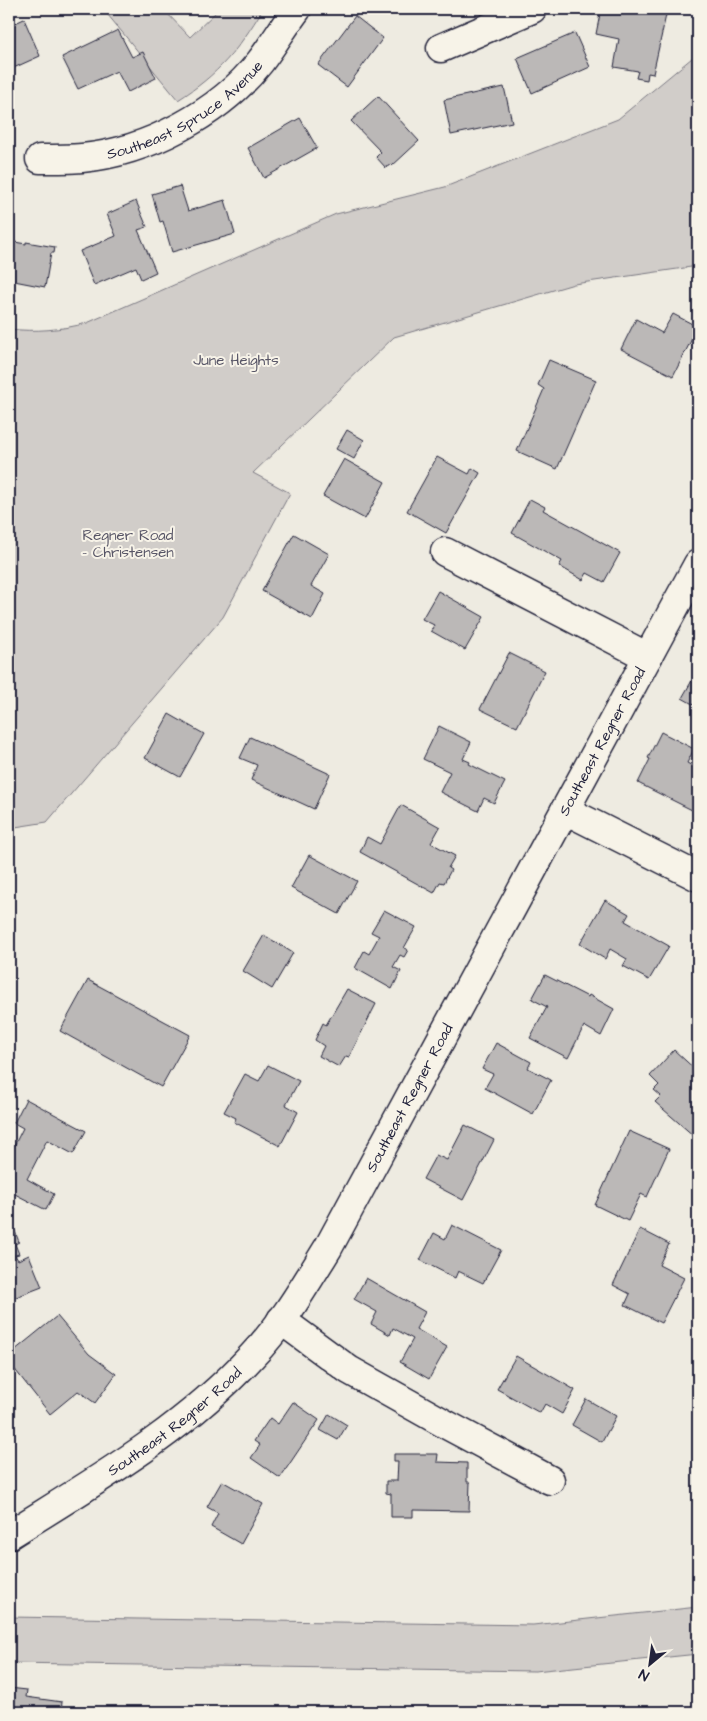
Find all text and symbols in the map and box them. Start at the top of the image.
street label: Southeast Spruce Avenue [105,56,268,164]
park label: June Heights [193,350,279,372]
park label: Regner Road - Christensen [82,525,174,563]
street label: Southeast Regner Road [553,663,651,819]
street label: Southeast Regner Road [361,1020,458,1176]
street label: Southeast Regner Road [103,1362,246,1481]
north arrow [624,1638,674,1688]
text: N [635,1664,653,1685]

